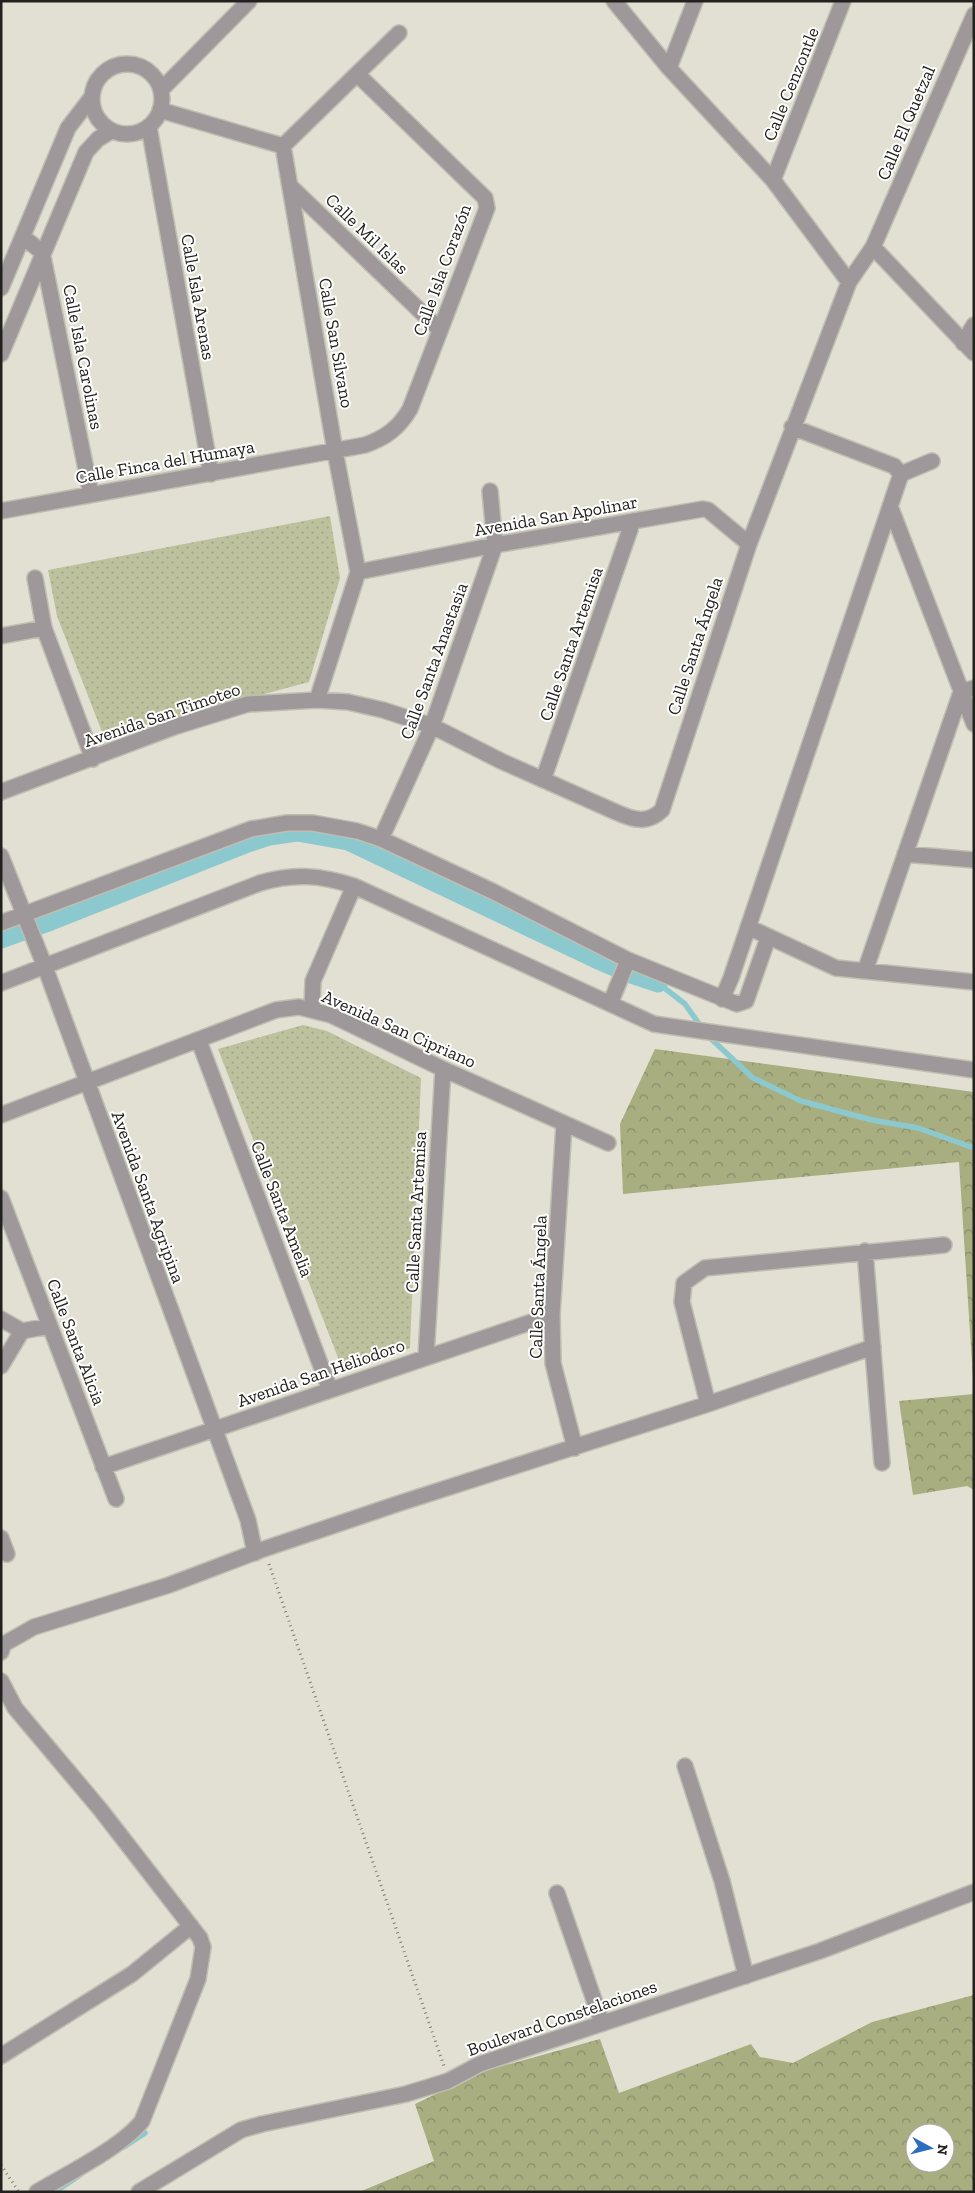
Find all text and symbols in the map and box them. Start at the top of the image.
street label: Calle Cenzontle [758,24,824,144]
street label: Calle El Quetzal [872,62,940,184]
street label: Calle Mil Islas [321,189,413,279]
street label: Calle Isla Corazón [408,200,476,339]
street label: Calle Isla Arenas [176,232,220,362]
street label: Calle San Silvano [314,276,358,410]
street label: Calle Isla Carolinas [58,283,108,432]
street label: Calle Finca del Humaya [74,435,256,489]
street label: Avenida San Apolinar [473,491,639,541]
street label: Calle Santa Artemisa [534,564,608,724]
street label: Calle Santa Ángela [662,574,728,718]
street label: Calle Santa Anastasia [395,579,473,743]
street label: Avenida San Timoteo [81,678,243,752]
street label: Avenida San Cipriano [319,985,479,1073]
street label: Avenida Santa Agripina [107,1108,189,1286]
street label: Calle Santa Artemisa [401,1130,431,1293]
street label: Calle Santa Amelia [246,1138,318,1281]
street label: Calle Santa Ángela [524,1214,552,1359]
street label: Calle Santa Alicia [42,1276,110,1409]
street label: Avenida San Heliodoro [234,1334,408,1412]
street label: Boulevard Constelaciones [464,1975,660,2061]
north arrow [905,2123,955,2173]
text: N [933,2143,951,2156]

